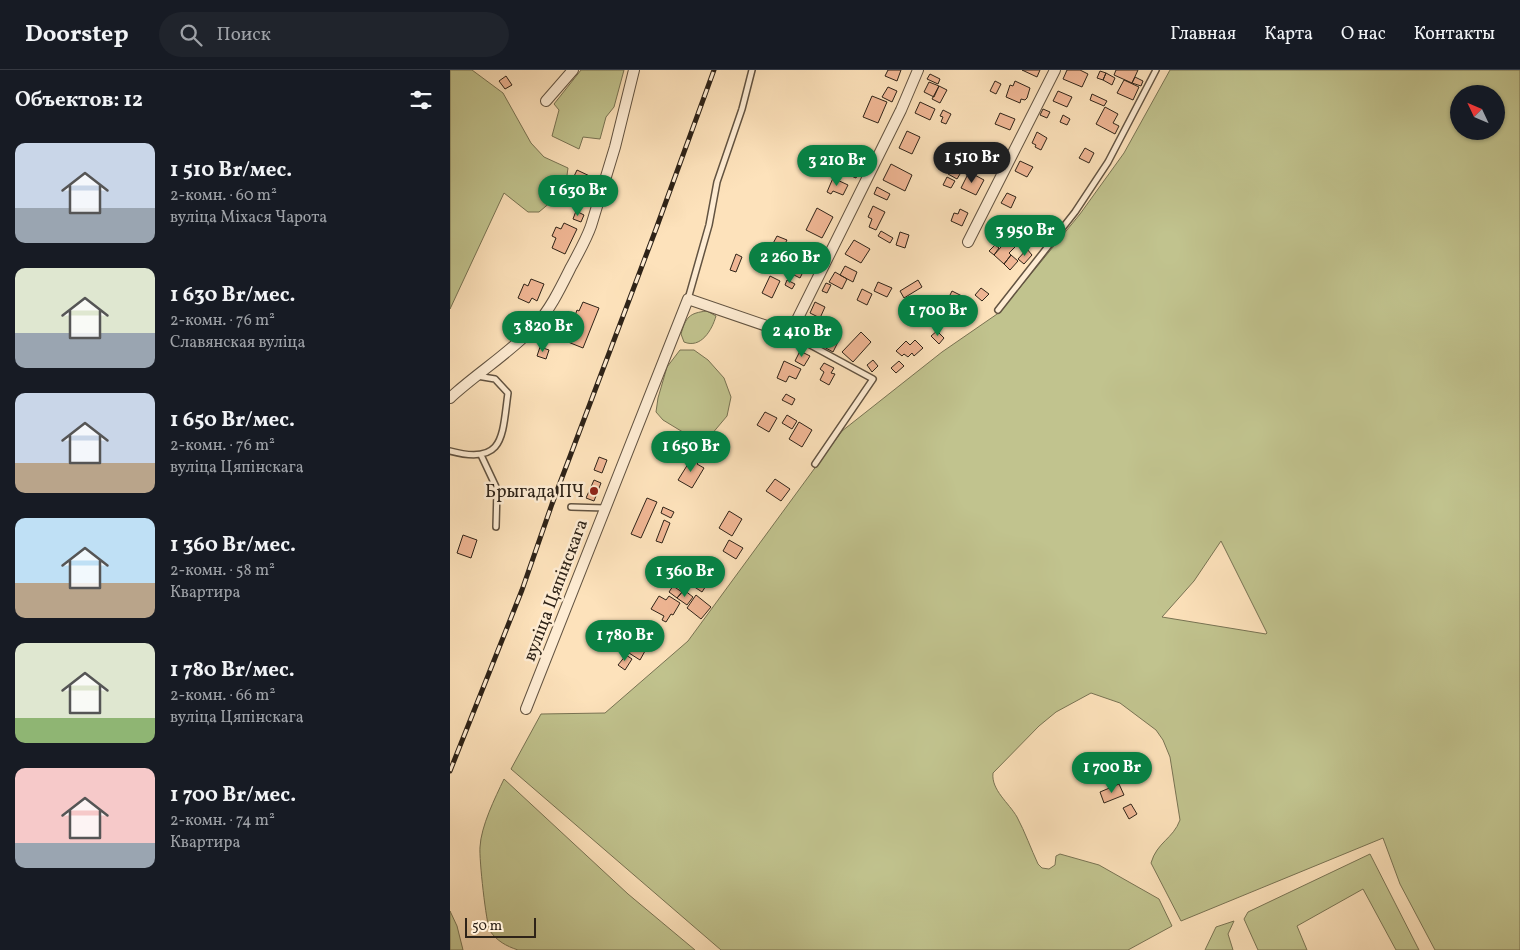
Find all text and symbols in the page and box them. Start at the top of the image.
search box [159,12,509,57]
text: Doorstep [25,18,129,52]
icon: search [177,21,205,49]
text: Поиск [217,22,271,48]
text: Главная [1170,22,1236,47]
text: Карта [1264,22,1313,47]
text: О нас [1341,22,1386,47]
text: Контакты [1414,22,1495,47]
north arrow [1450,85,1505,140]
map controls [1450,85,1505,140]
text: Объектов: 12 [15,86,143,115]
icon: filters [407,86,435,114]
pin: 1 510 Br [920,142,1024,184]
pin: 3 210 Br [785,144,889,187]
text: 1 510 Br [944,147,1000,169]
text: 3 210 Br [808,150,866,172]
text: 1 510 Br/мес. [170,156,292,185]
icon: home [55,163,115,223]
pin: 1 630 Br [526,174,630,217]
text: 1 630 Br [549,180,607,202]
text: 2-комн. · 60 m² [170,185,277,207]
text: вуліца Міхася Чарота [170,207,327,229]
pin: 3 950 Br [973,214,1077,257]
text: 3 950 Br [995,220,1055,242]
pin: 2 260 Br [738,242,842,284]
text: 2 260 Br [760,247,820,269]
text: 1 630 Br/мес. [170,281,295,310]
icon: home [55,288,115,348]
pin: 1 700 Br [886,294,990,337]
text: 1 700 Br [909,300,967,322]
text: 2-комн. · 76 m² [170,310,275,332]
pin: 3 820 Br [491,310,595,353]
text: 3 820 Br [513,316,573,338]
pin: 2 410 Br [750,316,854,358]
text: 2 410 Br [772,321,832,343]
text: Славянская вуліца [170,332,306,354]
text: 1 650 Br/мес. [170,406,295,435]
icon: home [55,413,115,473]
pin: 1 650 Br [639,430,743,473]
text: 2-комн. · 76 m² [170,435,275,457]
text: 1 650 Br [662,436,720,458]
text: вуліца Цяпінскага [170,457,304,479]
place label: Брыгада ПЧ [485,480,584,505]
marker: Брыгада ПЧ [588,485,600,497]
street label: вуліца Цяпінскага [518,516,595,665]
text: 1 360 Br/мес. [170,531,296,560]
icon: home [55,538,115,598]
pin: 1 360 Br [633,556,737,598]
text: 2-комн. · 58 m² [170,560,275,582]
text: 1 360 Br [656,561,714,583]
text: Квартира [170,582,240,604]
pin: 1 780 Br [573,620,677,662]
text: 1 780 Br [596,625,654,647]
text: 1 780 Br/мес. [170,656,295,685]
icon: home [55,663,115,723]
text: 2-комн. · 66 m² [170,685,275,707]
text: вуліца Цяпінскага [170,707,304,729]
pin: 1 700 Br [1060,752,1164,794]
text: 1 700 Br [1083,757,1141,779]
text: 1 700 Br/мес. [170,781,296,810]
icon: home [55,788,115,848]
text: 2-комн. · 74 m² [170,810,275,832]
text: Квартира [170,832,240,854]
scale bar [465,915,536,938]
text: 50 m [472,917,502,936]

